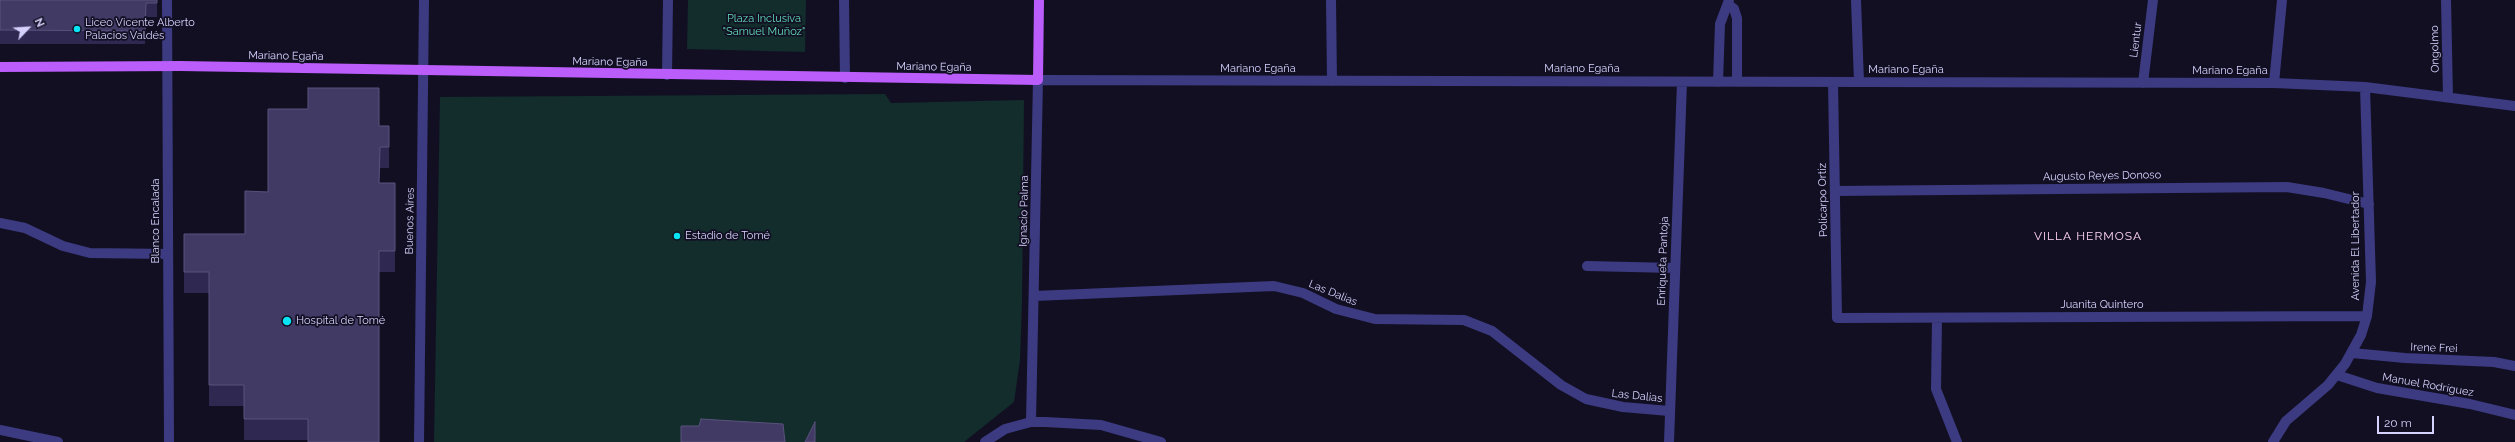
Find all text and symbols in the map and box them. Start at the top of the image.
north arrow [8,8,48,48]
park label: Plaza Inclusiva "Samuel Muñoz" [723,12,805,38]
text: N [32,16,47,29]
place label: Liceo Vicente Alberto Palacios Valdés [85,16,195,42]
street label: Lientur [2127,21,2145,59]
marker: Liceo Vicente Alberto Palacios Valdés [72,24,82,34]
street label: Ongolmo [2428,25,2442,73]
street label: Mariano Egaña [248,49,324,63]
street label: Mariano Egaña [572,55,648,69]
street label: Mariano Egaña [896,60,972,74]
street label: Mariano Egaña [1220,62,1296,76]
street label: Mariano Egaña [1544,62,1620,76]
street label: Mariano Egaña [1868,63,1944,77]
street label: Mariano Egaña [2192,64,2268,78]
street label: Policarpo Ortiz [1816,163,1830,237]
street label: Augusto Reyes Donoso [2043,168,2161,184]
street label: Ignacio Palma [1017,175,1031,247]
street label: Blanco Encalada [149,179,163,263]
street label: Buenos Aires [403,188,417,254]
street label: Avenida El Libertador [2349,192,2363,300]
street label: Enriqueta Pantoja [1655,216,1671,306]
place label: Estadio de Tomé [685,229,770,243]
district label: VILLA HERMOSA [2034,229,2142,243]
marker: Estadio de Tomé [672,231,682,241]
street label: Las Dalias [1307,277,1359,309]
street label: Juanita Quintero [2061,298,2143,312]
place label: Hospital de Tomé [296,314,385,328]
marker: Hospital de Tomé [281,315,293,327]
street label: Irene Frei [2410,341,2458,355]
street label: Manuel Rodríguez [2381,370,2475,400]
street label: Las Dalias [1611,387,1663,405]
scale bar [2379,408,2436,434]
text: 20 m [2384,416,2412,430]

